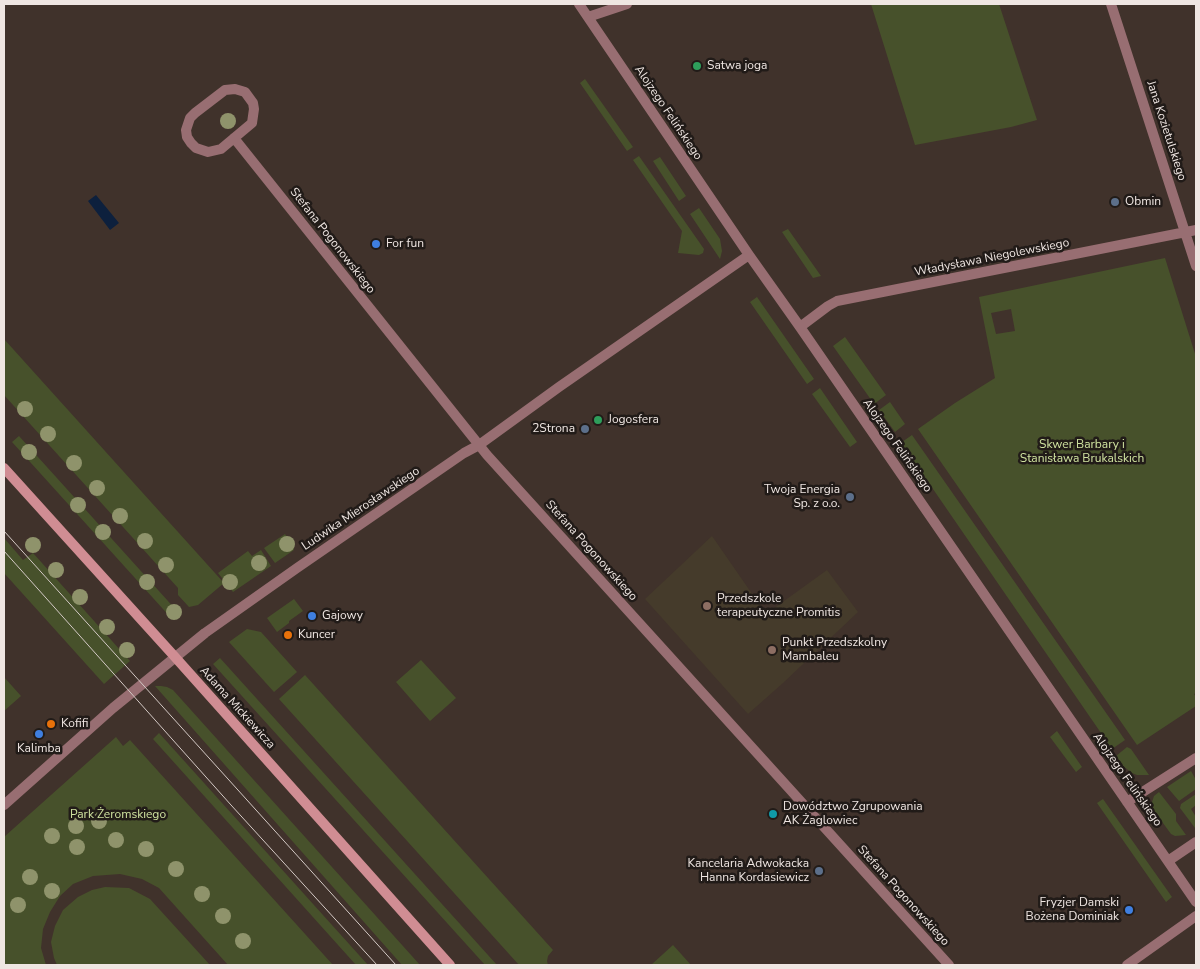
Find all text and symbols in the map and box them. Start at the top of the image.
place label: Satwa joga [707,59,767,73]
marker: Satwa joga [691,60,703,72]
street label: Alojzego Felińskiego [631,63,705,163]
street label: Jana Kozietulskiego [1143,79,1189,183]
street label: Stefana Pogonowskiego [286,185,378,297]
place label: Obmin [1125,195,1161,209]
marker: Obmin [1109,196,1121,208]
street label: Władysława Niegolewskiego [913,236,1071,280]
place label: For fun [386,237,424,251]
marker: For fun [370,238,382,250]
street label: Alojzego Felińskiego [859,396,935,496]
place label: Jogosfera [608,413,659,427]
marker: Jogosfera [592,414,604,426]
place label: 2Strona [532,422,575,436]
marker: 2Strona [579,423,591,435]
park label: Skwer Barbary i Stanisława Brukalskich [1020,438,1144,466]
street label: Ludwika Mierosławskiego [299,464,423,554]
place label: Twoja Energia Sp. z o.o. [764,483,840,511]
marker: Twoja Energia Sp. z o.o. [844,491,856,503]
street label: Stefana Pogonowskiego [542,498,640,604]
place label: Przedszkole terapeutyczne Promitis [717,592,840,620]
marker: Przedszkole terapeutyczne Promitis [701,600,713,612]
place label: Gajowy [322,609,363,623]
marker: Gajowy [306,610,318,622]
place label: Kuncer [298,628,335,642]
marker: Kuncer [282,629,294,641]
place label: Punkt Przedszkolny Mambaleu [782,636,887,664]
marker: Punkt Przedszkolny Mambaleu [766,644,778,656]
street label: Adama Mickiewicza [196,664,278,752]
place label: Kofifi [61,717,88,731]
marker: Kofifi [45,718,57,730]
marker: Kalimba [33,728,45,740]
street label: Alojzego Felińskiego [1089,730,1165,830]
place label: Kalimba [17,742,61,756]
place label: Dowództwo Zgrupowania AK Żaglowiec [783,800,923,828]
park label: Park Żeromskiego [70,808,166,822]
marker: Dowództwo Zgrupowania AK Żaglowiec [767,808,779,820]
street label: Stefana Pogonowskiego [854,843,952,949]
place label: Kancelaria Adwokacka Hanna Kordasiewicz [688,857,809,885]
marker: Kancelaria Adwokacka Hanna Kordasiewicz [813,865,825,877]
place label: Fryzjer Damski Bożena Dominiak [1026,896,1119,924]
marker: Fryzjer Damski Bożena Dominiak [1123,904,1135,916]

